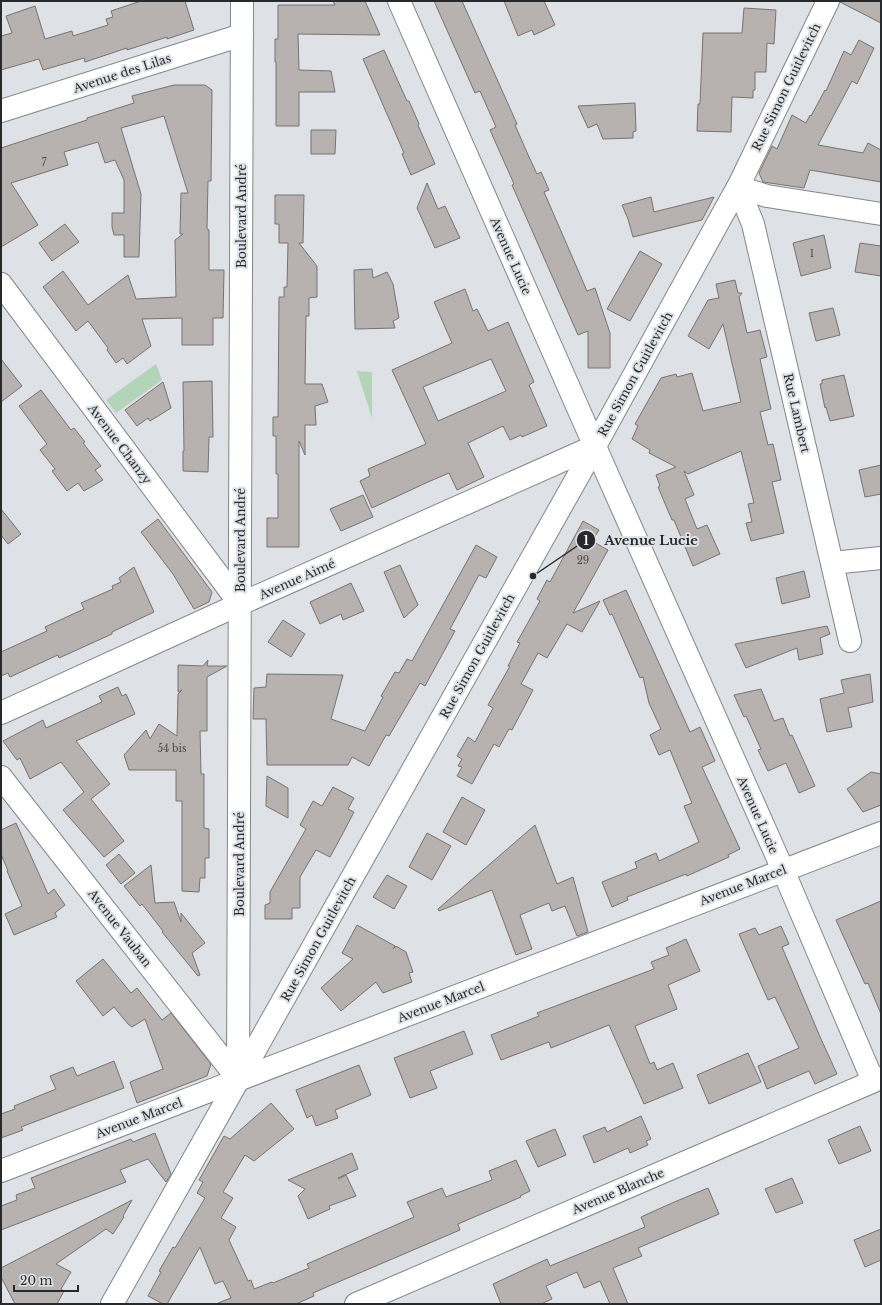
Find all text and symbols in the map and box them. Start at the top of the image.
street label: Rue Simon Guitlevitch [748,21,824,153]
street label: Avenue des Lilas [70,50,173,96]
house number: 7 [41,156,47,169]
street label: Boulevard André [234,164,249,268]
street label: Avenue Lucie [487,214,535,297]
house number: 1 [810,247,814,260]
street label: Rue Simon Guitlevitch [594,309,676,439]
street label: Rue Lambert [781,372,814,455]
street label: Avenue Chanzy [84,400,155,487]
street label: Boulevard André [233,488,248,592]
callout: Avenue Lucie [576,528,705,553]
text: Avenue Lucie [603,532,698,549]
text: 1 [583,533,589,548]
house number: 29 [577,554,589,567]
street label: Avenue Aimé [256,555,338,603]
street label: Rue Simon Guitlevitch [436,591,518,721]
house number: 54 bis [158,742,187,755]
street label: Avenue Lucie [734,773,782,856]
street label: Boulevard André [232,812,247,916]
street label: Avenue Marcel [697,862,789,909]
street label: Rue Simon Guitlevitch [277,874,359,1004]
street label: Avenue Vauban [84,885,155,970]
street label: Avenue Marcel [395,979,487,1026]
street label: Avenue Marcel [93,1095,185,1142]
street label: Avenue Blanche [569,1165,666,1218]
scale bar [14,1267,78,1293]
text: 20 m [20,1273,52,1288]

